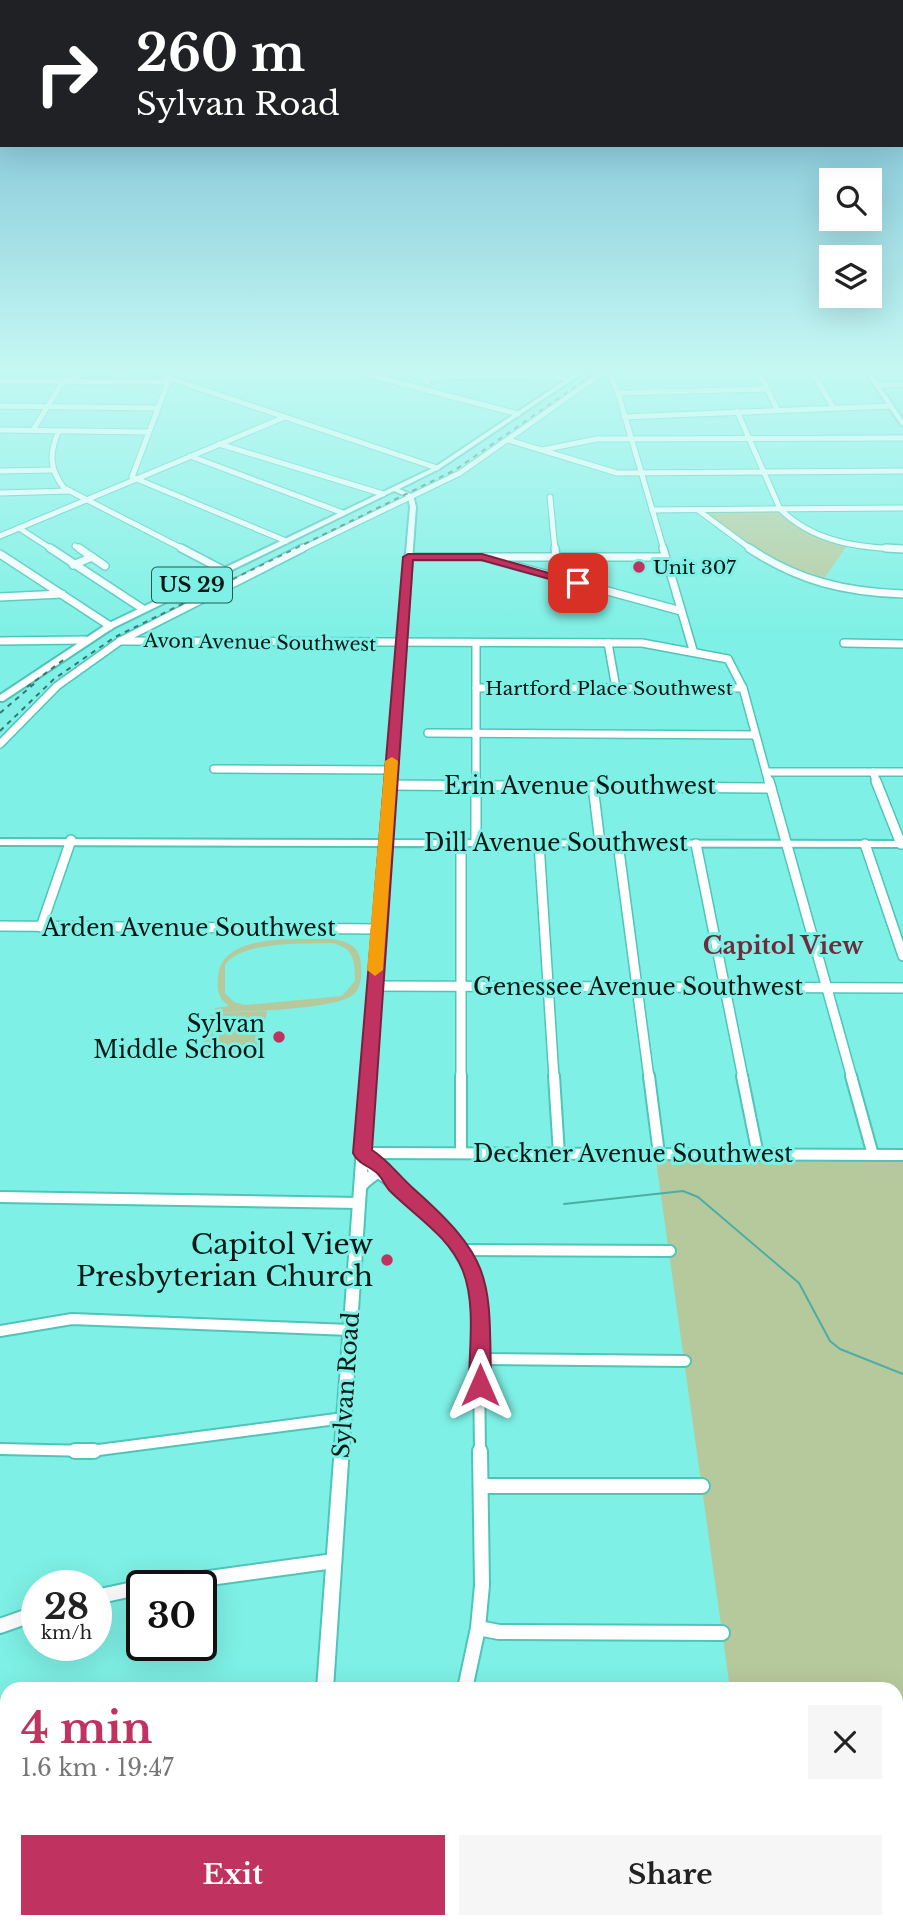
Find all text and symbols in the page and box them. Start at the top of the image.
text: 260 m [136,23,305,84]
icon: right [21,28,112,119]
text: Sylvan Road [136,84,340,124]
map controls [819,168,882,308]
button: search [819,168,882,231]
button: layers [819,245,882,308]
pin [548,553,608,613]
place label: Unit 307 [653,556,736,579]
marker: Unit 307 [631,559,647,575]
icon: arrive [559,564,597,602]
road number: US 29 [152,568,232,602]
street label: Avon Avenue Southwest [142,629,377,656]
street label: Hartford Place Southwest [485,677,734,700]
street label: Erin Avenue Southwest [444,772,716,800]
street label: Dill Avenue Southwest [424,829,688,857]
street label: Arden Avenue Southwest [41,914,336,942]
district label: Capitol View [703,931,864,960]
street label: Genessee Avenue Southwest [473,973,803,1001]
place label: Sylvan Middle School [93,1010,265,1064]
marker: Sylvan Middle School [271,1029,287,1045]
street label: Deckner Avenue Southwest [473,1140,793,1168]
place label: Capitol View Presbyterian Church [76,1227,373,1294]
marker: Capitol View Presbyterian Church [379,1252,395,1268]
street label: Sylvan Road [327,1311,365,1459]
position arrow [443,1348,517,1422]
speed limit sign: 30 [126,1570,217,1661]
text: 28 [44,1585,89,1628]
text: km/h [41,1622,92,1644]
text: 4 min [21,1702,152,1754]
button: close [808,1705,882,1779]
text: 1.6 km · 19:47 [21,1754,174,1782]
button: Exit [21,1835,445,1915]
button: Share [459,1835,882,1915]

